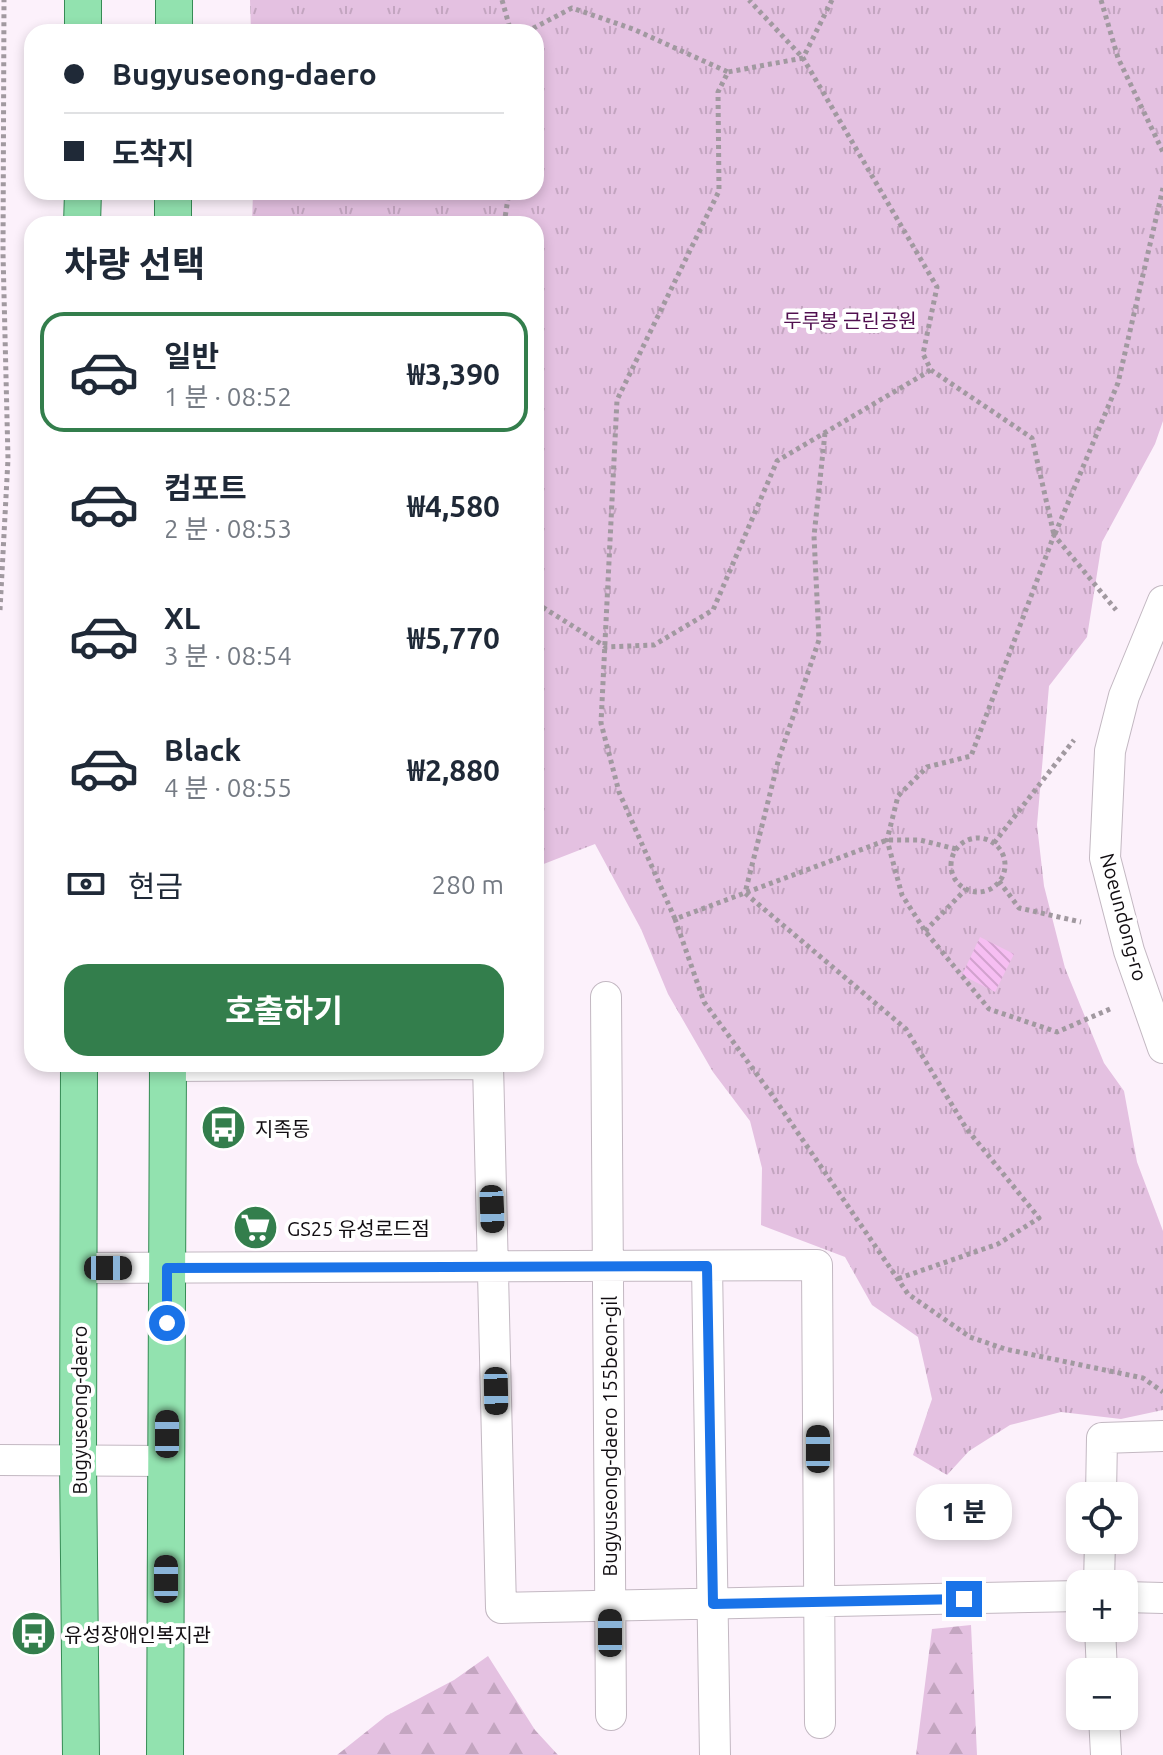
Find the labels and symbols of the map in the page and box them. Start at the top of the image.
park label: 두루봉 근린공원 [783,309,917,332]
street label: Noeundong-ro [1096,851,1152,983]
bus stop icon: 지족동 [200,1104,248,1152]
place label: 지족동 [255,1117,310,1140]
car [479,1185,505,1233]
supermarket icon: GS25 유성로드점 [232,1204,280,1252]
place label: GS25 유성로드점 [287,1217,430,1240]
car [84,1256,132,1280]
street label: Bugyuseong-daero 155beon-gil [598,1296,621,1576]
route start [149,1305,185,1341]
street label: Bugyuseong-daero [68,1325,91,1495]
car [484,1367,508,1415]
car [155,1410,179,1458]
car [806,1425,830,1473]
callout: 1 분 [916,1483,1012,1539]
car [154,1555,178,1603]
route end [946,1581,982,1617]
car [598,1609,622,1657]
bus stop icon: 유성장애인복지관 [9,1610,57,1658]
place label: 유성장애인복지관 [64,1623,211,1646]

